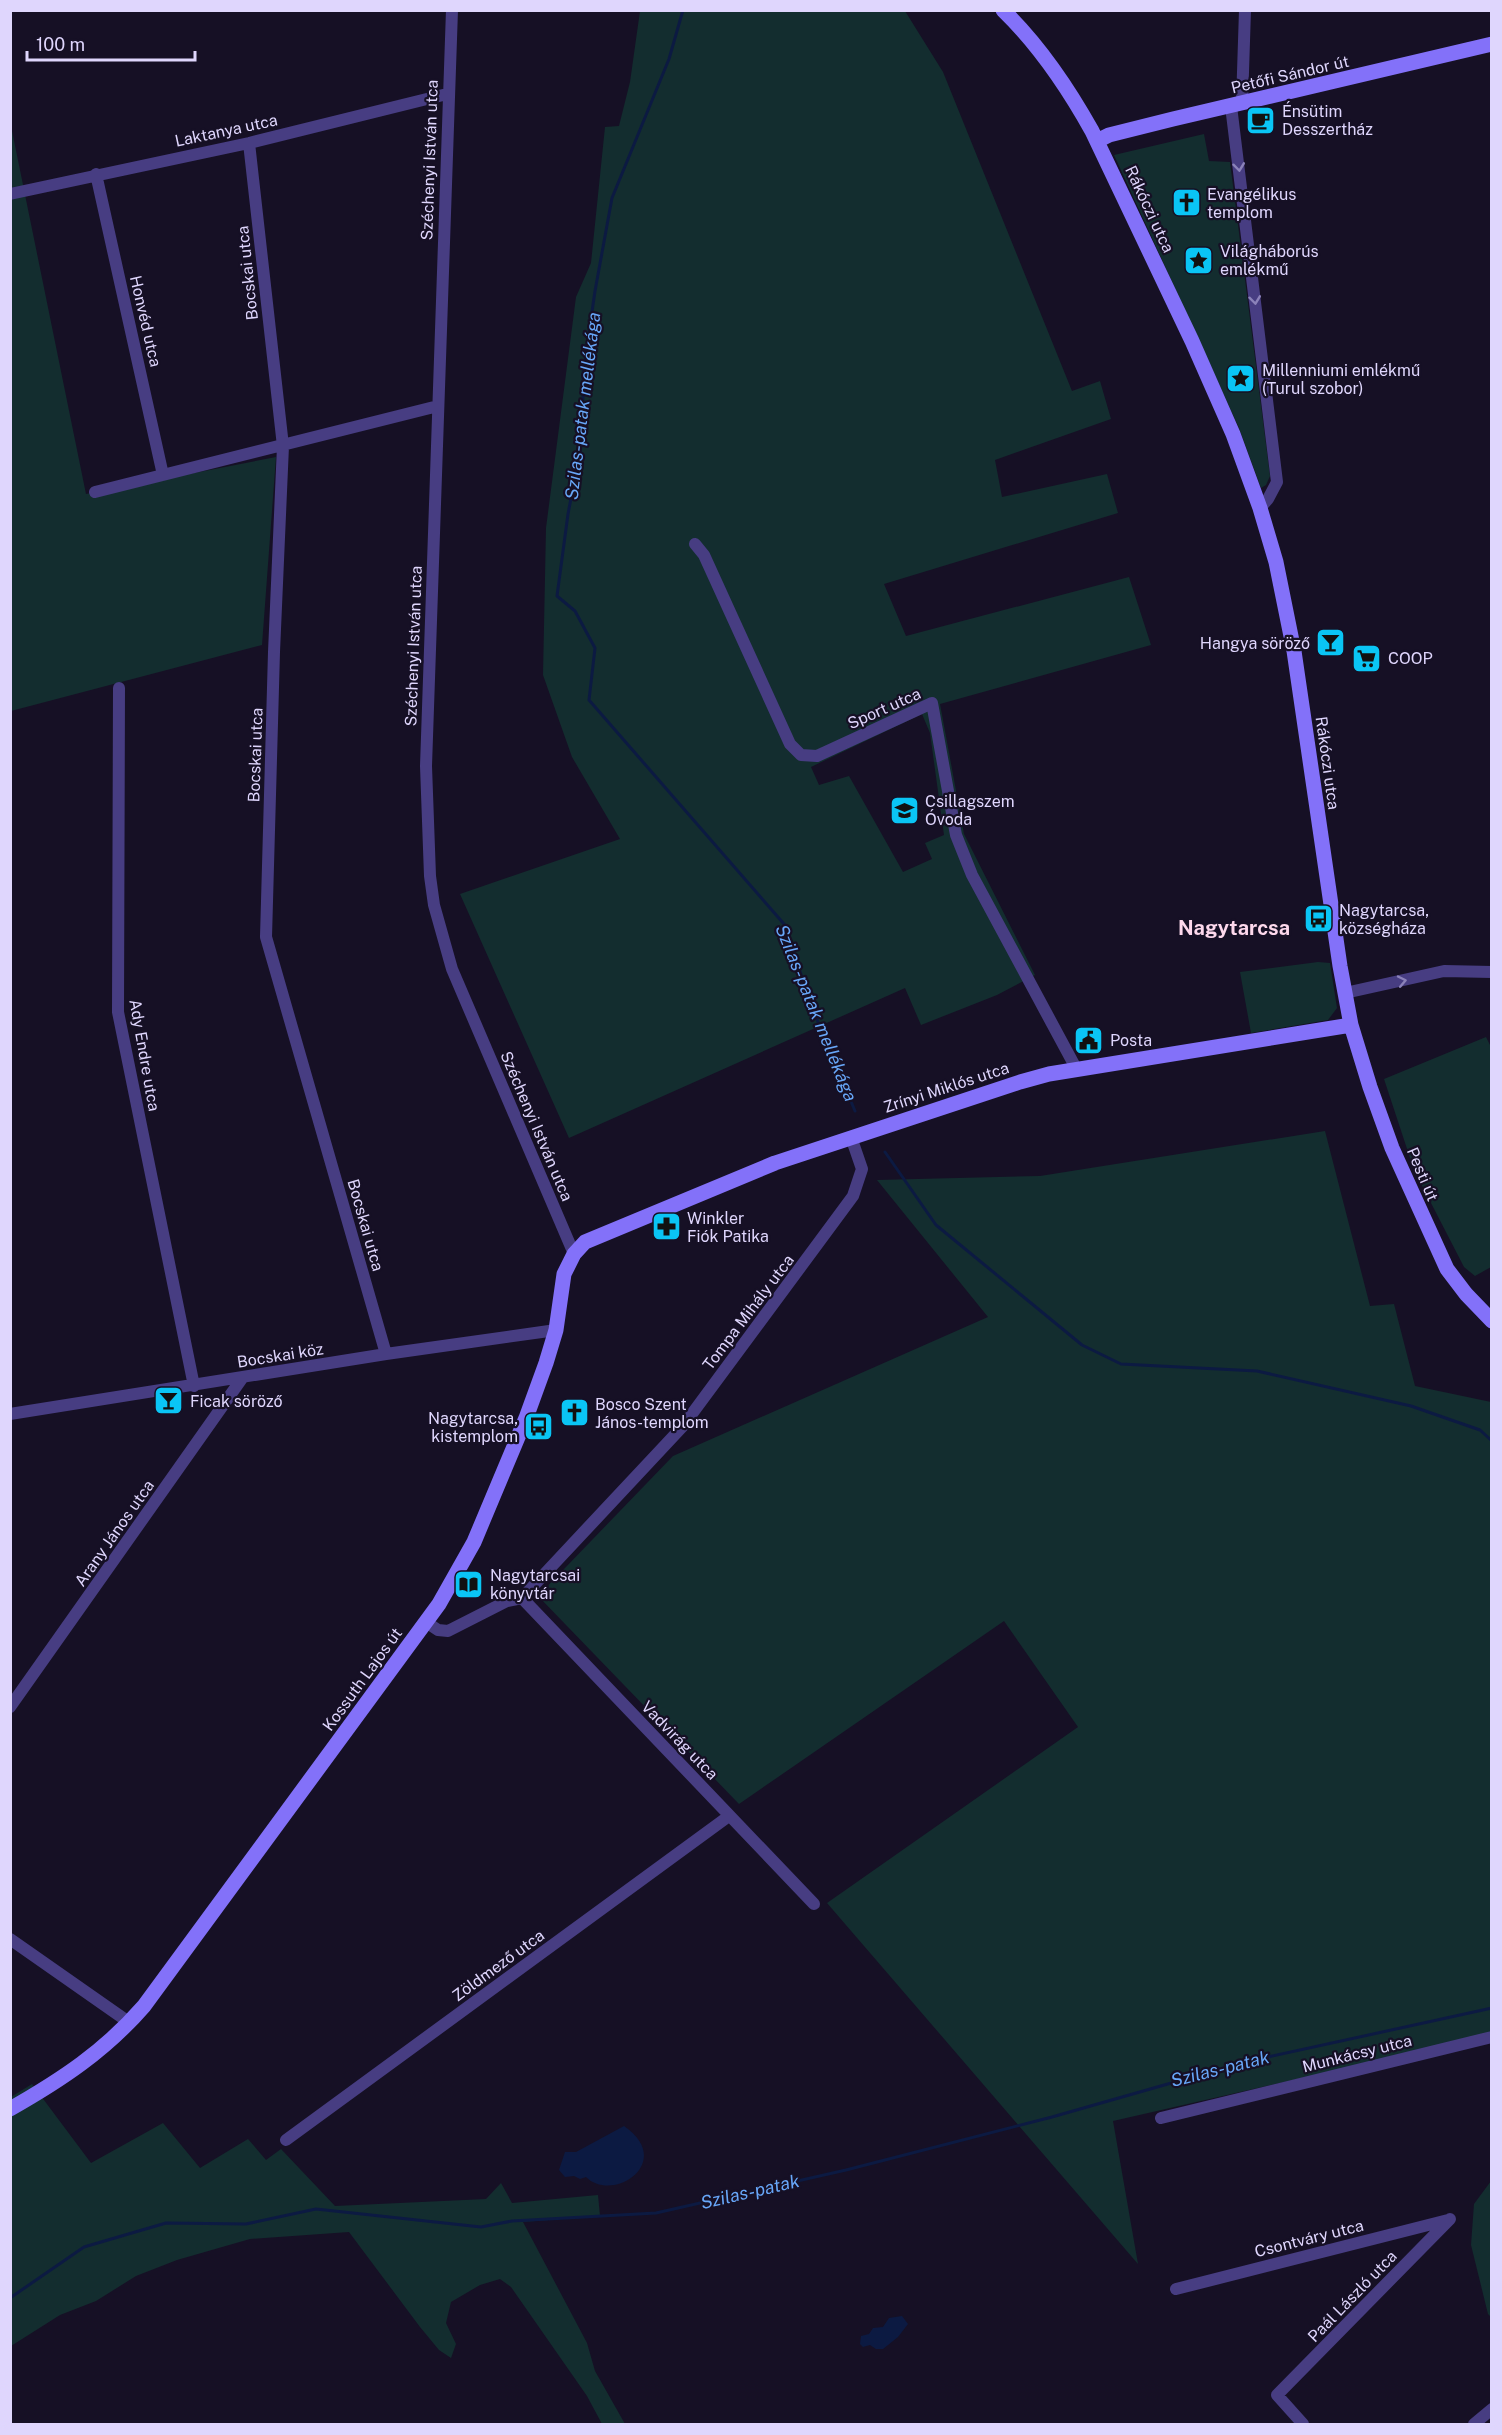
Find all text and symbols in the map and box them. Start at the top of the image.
scale bar [27,24,195,62]
text: 100 m [36,34,85,55]
street label: Petőfi Sándor út [1229,52,1351,97]
street label: Széchenyi István utca [417,79,442,241]
place label: Énsütim Desszertház [1282,101,1373,139]
cafe icon: Énsütim Desszertház [1245,104,1277,136]
street label: Laktanya utca [173,110,279,151]
street label: Rákóczi utca [1121,163,1178,256]
one-way arrow [1232,163,1245,172]
place label: Evangélikus templom [1207,185,1296,222]
church icon: Evangélikus templom [1170,187,1202,219]
street label: Bocskai utca [233,225,262,321]
place label: Világháborús emlékmű [1220,242,1319,279]
place icon: Világháborús emlékmű [1183,244,1215,276]
street label: Honvéd utca [126,274,165,369]
one-way arrow [1249,296,1261,305]
water label: Szilas-patak mellékága [561,311,604,501]
place label: Millenniumi emlékmű (Turul szobor) [1262,361,1420,398]
place icon: Millenniumi emlékmű (Turul szobor) [1225,363,1257,395]
street label: Széchenyi István utca [401,565,426,727]
bar icon: Hangya söröző [1315,627,1347,659]
place label: Hangya söröző [1200,634,1310,653]
supermarket icon: COOP [1351,642,1383,674]
place label: COOP [1388,649,1433,668]
street label: Sport utca [845,684,924,733]
street label: Bocskai utca [244,707,267,803]
street label: Rákóczi utca [1312,715,1343,811]
place label: Csillagszem Óvoda [925,792,1015,829]
school or university icon: Csillagszem Óvoda [888,794,920,826]
place label: Nagytarcsa, községháza [1339,901,1429,938]
bus stop icon: Nagytarcsa, községháza [1302,903,1334,935]
district label: Nagytarcsa [1178,916,1290,940]
water label: Szilas-patak mellékága [771,921,862,1104]
one-way arrow [1397,975,1407,988]
street label: Ady Endre utca [125,998,164,1113]
public building icon: Posta [1073,1024,1105,1056]
place label: Posta [1110,1031,1152,1050]
street label: Széchenyi István utca [496,1048,577,1204]
street label: Zrínyi Miklós utca [881,1058,1011,1117]
street label: Pesti út [1403,1144,1442,1204]
street label: Bocskai utca [343,1177,388,1273]
place label: Winkler Fiók Patika [687,1209,769,1246]
pharmacy icon: Winkler Fiók Patika [650,1211,682,1243]
street label: Tompa Mihály utca [699,1251,798,1374]
street label: Bocskai köz [236,1339,325,1372]
bar icon: Ficak söröző [153,1385,185,1417]
place label: Ficak söröző [190,1392,283,1411]
place label: Bosco Szent János-templom [595,1395,709,1432]
church icon: Bosco Szent János-templom [558,1397,590,1429]
place label: Nagytarcsa, kistemplom [428,1409,518,1446]
bus stop icon: Nagytarcsa, kistemplom [523,1411,555,1443]
street label: Arany János utca [71,1476,158,1590]
place label: Nagytarcsai könyvtár [490,1566,580,1603]
library icon: Nagytarcsai könyvtár [453,1568,485,1600]
street label: Kossuth Lajos út [319,1624,406,1735]
street label: Vadvirág utca [637,1697,722,1784]
street label: Zöldmező utca [449,1926,548,2005]
street label: Munkácsy utca [1300,2031,1414,2076]
water label: Szilas-patak [1168,2046,1272,2091]
water label: Szilas-patak [698,2170,802,2213]
street label: Csontváry utca [1253,2216,1366,2261]
street label: Paál László utca [1304,2247,1401,2346]

